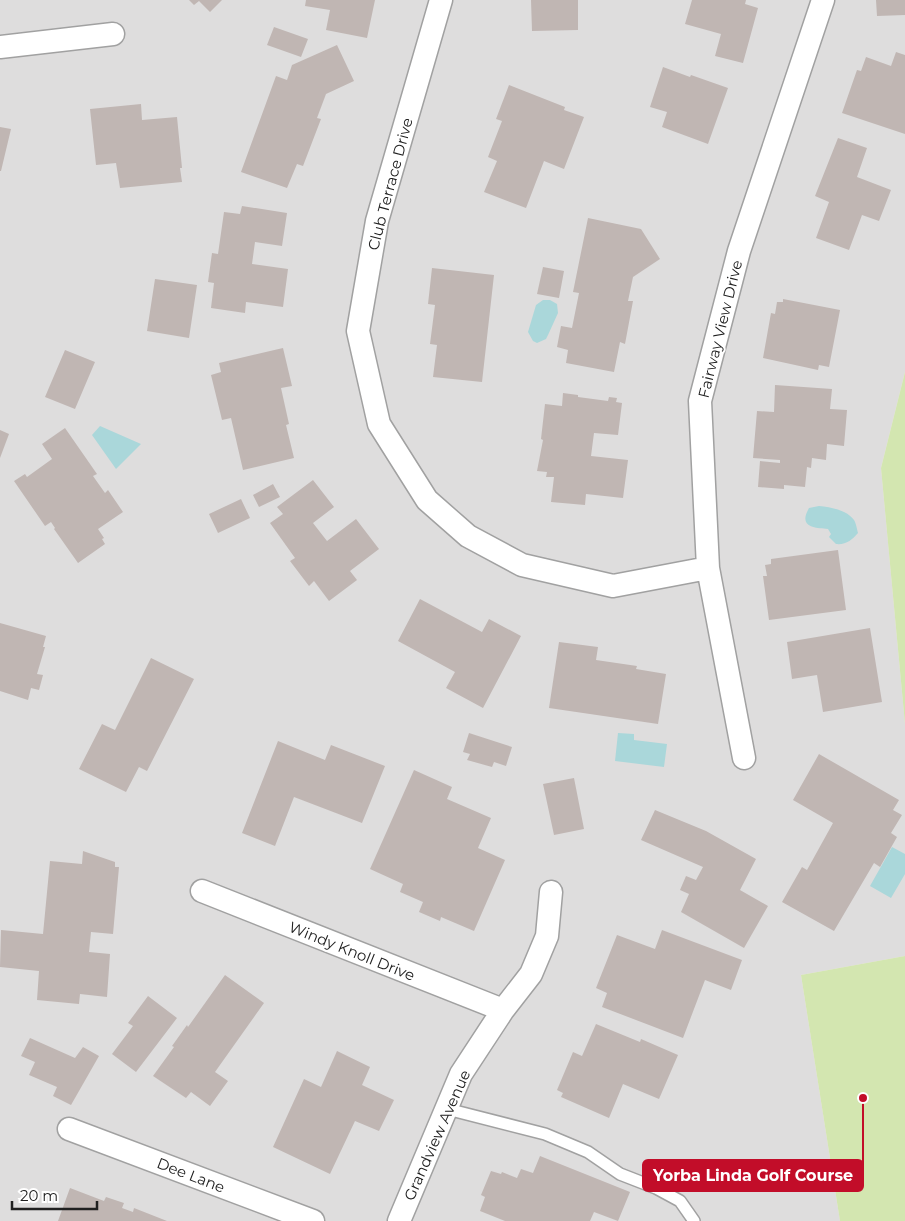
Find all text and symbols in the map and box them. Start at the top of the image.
street label: Club Terrace Drive [363,116,417,252]
street label: Fairway View Drive [694,258,746,400]
street label: Windy Knoll Drive [286,917,418,985]
street label: Grandview Avenue [400,1067,474,1203]
street label: Dee Lane [154,1153,228,1197]
callout: Yorba Linda Golf Course [643,1160,863,1191]
text: Yorba Linda Golf Course [652,1166,853,1185]
scale bar [12,1178,98,1210]
text: 20 m [20,1186,58,1205]

